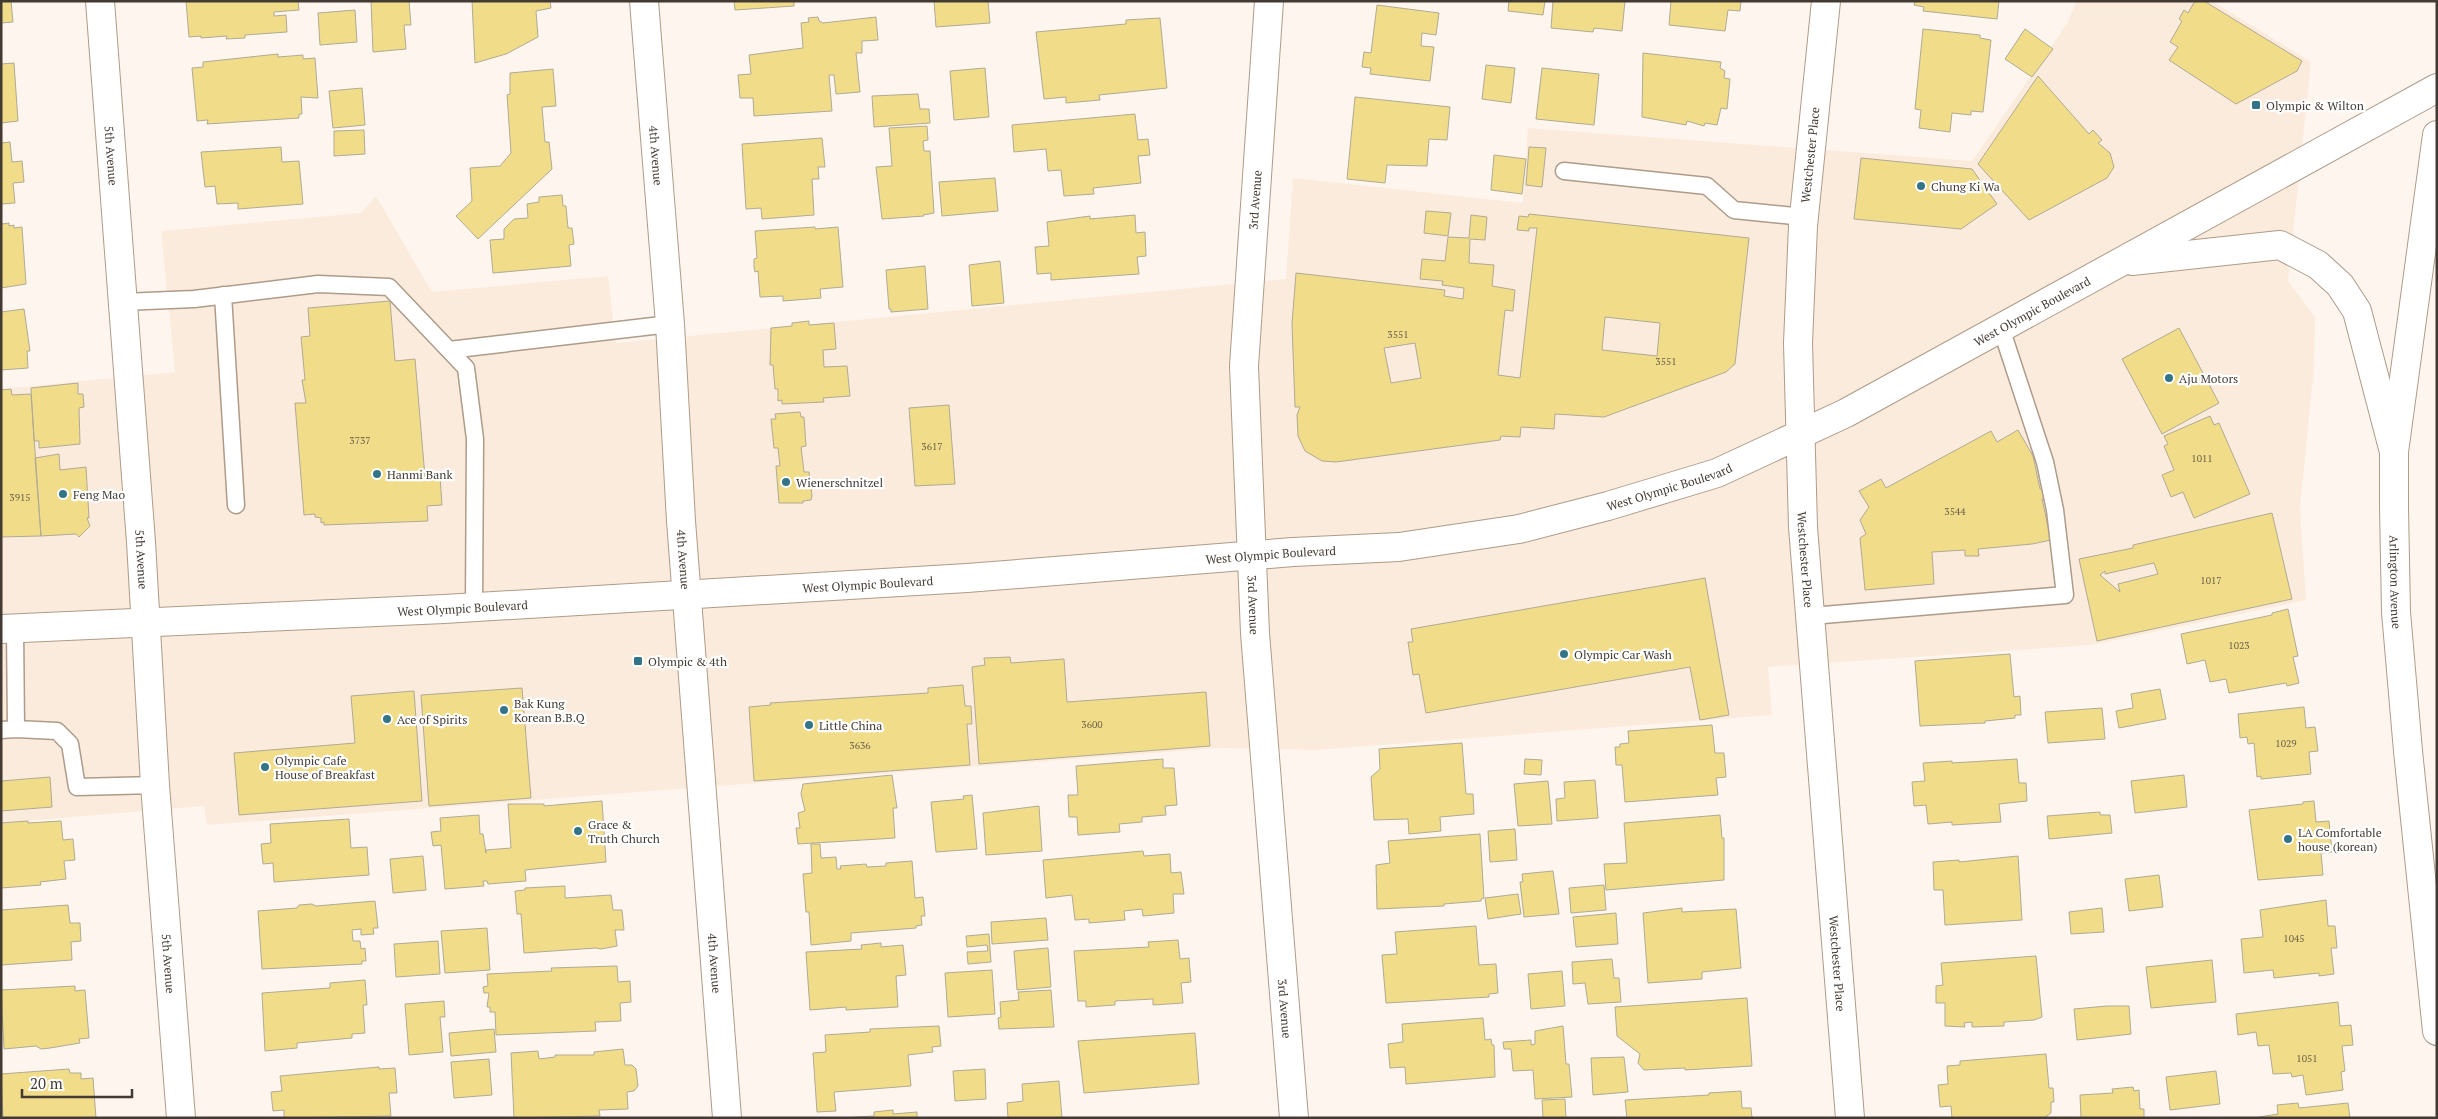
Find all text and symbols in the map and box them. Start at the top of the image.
place label: Olympic & Wilton [2266,98,2364,113]
marker: Olympic & Wilton [2250,99,2262,111]
street label: Westchester Place [1798,106,1822,204]
street label: 5th Avenue [102,125,121,186]
street label: 4th Avenue [647,125,666,186]
street label: 3rd Avenue [1245,170,1265,230]
place label: Chung Ki Wa [1931,179,2000,194]
marker: Chung Ki Wa [1915,180,1927,192]
street label: West Olympic Boulevard [1971,273,2093,349]
house number: 3551 [1387,328,1409,341]
house number: 3551 [1655,355,1677,368]
place label: Aju Motors [2179,371,2238,386]
marker: Aju Motors [2163,372,2175,384]
house number: 3737 [349,434,371,447]
house number: 3617 [921,440,943,453]
house number: 1011 [2191,452,2213,465]
street label: West Olympic Boulevard [1605,459,1735,514]
place label: Hanmi Bank [387,467,453,482]
marker: Hanmi Bank [371,468,383,480]
place label: Wienerschnitzel [796,475,883,490]
marker: Wienerschnitzel [780,476,792,488]
place label: Feng Mao [73,487,125,502]
marker: Feng Mao [57,488,69,500]
house number: 3915 [9,491,31,504]
house number: 3544 [1944,505,1966,518]
street label: Westchester Place [1795,511,1817,608]
street label: 5th Avenue [133,529,151,590]
street label: 4th Avenue [674,529,694,590]
street label: Arlington Avenue [2387,535,2405,630]
street label: West Olympic Boulevard [1205,542,1337,566]
street label: West Olympic Boulevard [802,573,934,595]
house number: 1017 [2200,574,2222,587]
street label: 3rd Avenue [1245,575,1263,635]
street label: West Olympic Boulevard [397,597,529,619]
house number: 1023 [2228,639,2250,652]
place label: Olympic Car Wash [1574,647,1672,662]
marker: Olympic Car Wash [1558,648,1570,660]
place label: Olympic & 4th [648,654,727,669]
marker: Olympic & 4th [632,655,644,667]
place label: Bak Kung Korean B.B.Q [514,696,586,725]
marker: Bak Kung Korean B.B.Q [498,704,510,716]
place label: Ace of Spirits [397,712,467,727]
marker: Ace of Spirits [381,713,393,725]
place label: Little China [819,718,882,733]
house number: 3600 [1081,718,1103,731]
marker: Little China [803,719,815,731]
house number: 1029 [2275,737,2297,750]
house number: 3636 [849,739,871,752]
place label: Olympic Cafe House of Breakfast [275,753,376,782]
marker: Olympic Cafe House of Breakfast [259,761,271,773]
place label: Grace & Truth Church [588,817,660,846]
marker: Grace & Truth Church [572,825,584,837]
place label: LA Comfortable house (korean) [2298,825,2382,854]
marker: LA Comfortable house (korean) [2282,833,2294,845]
street label: Westchester Place [1826,915,1849,1012]
house number: 1045 [2283,932,2305,945]
street label: 5th Avenue [159,933,179,994]
street label: 4th Avenue [705,933,725,994]
street label: 3rd Avenue [1275,978,1295,1039]
house number: 1051 [2296,1052,2318,1065]
scale bar [22,1066,132,1098]
text: 20 m [30,1073,63,1093]

